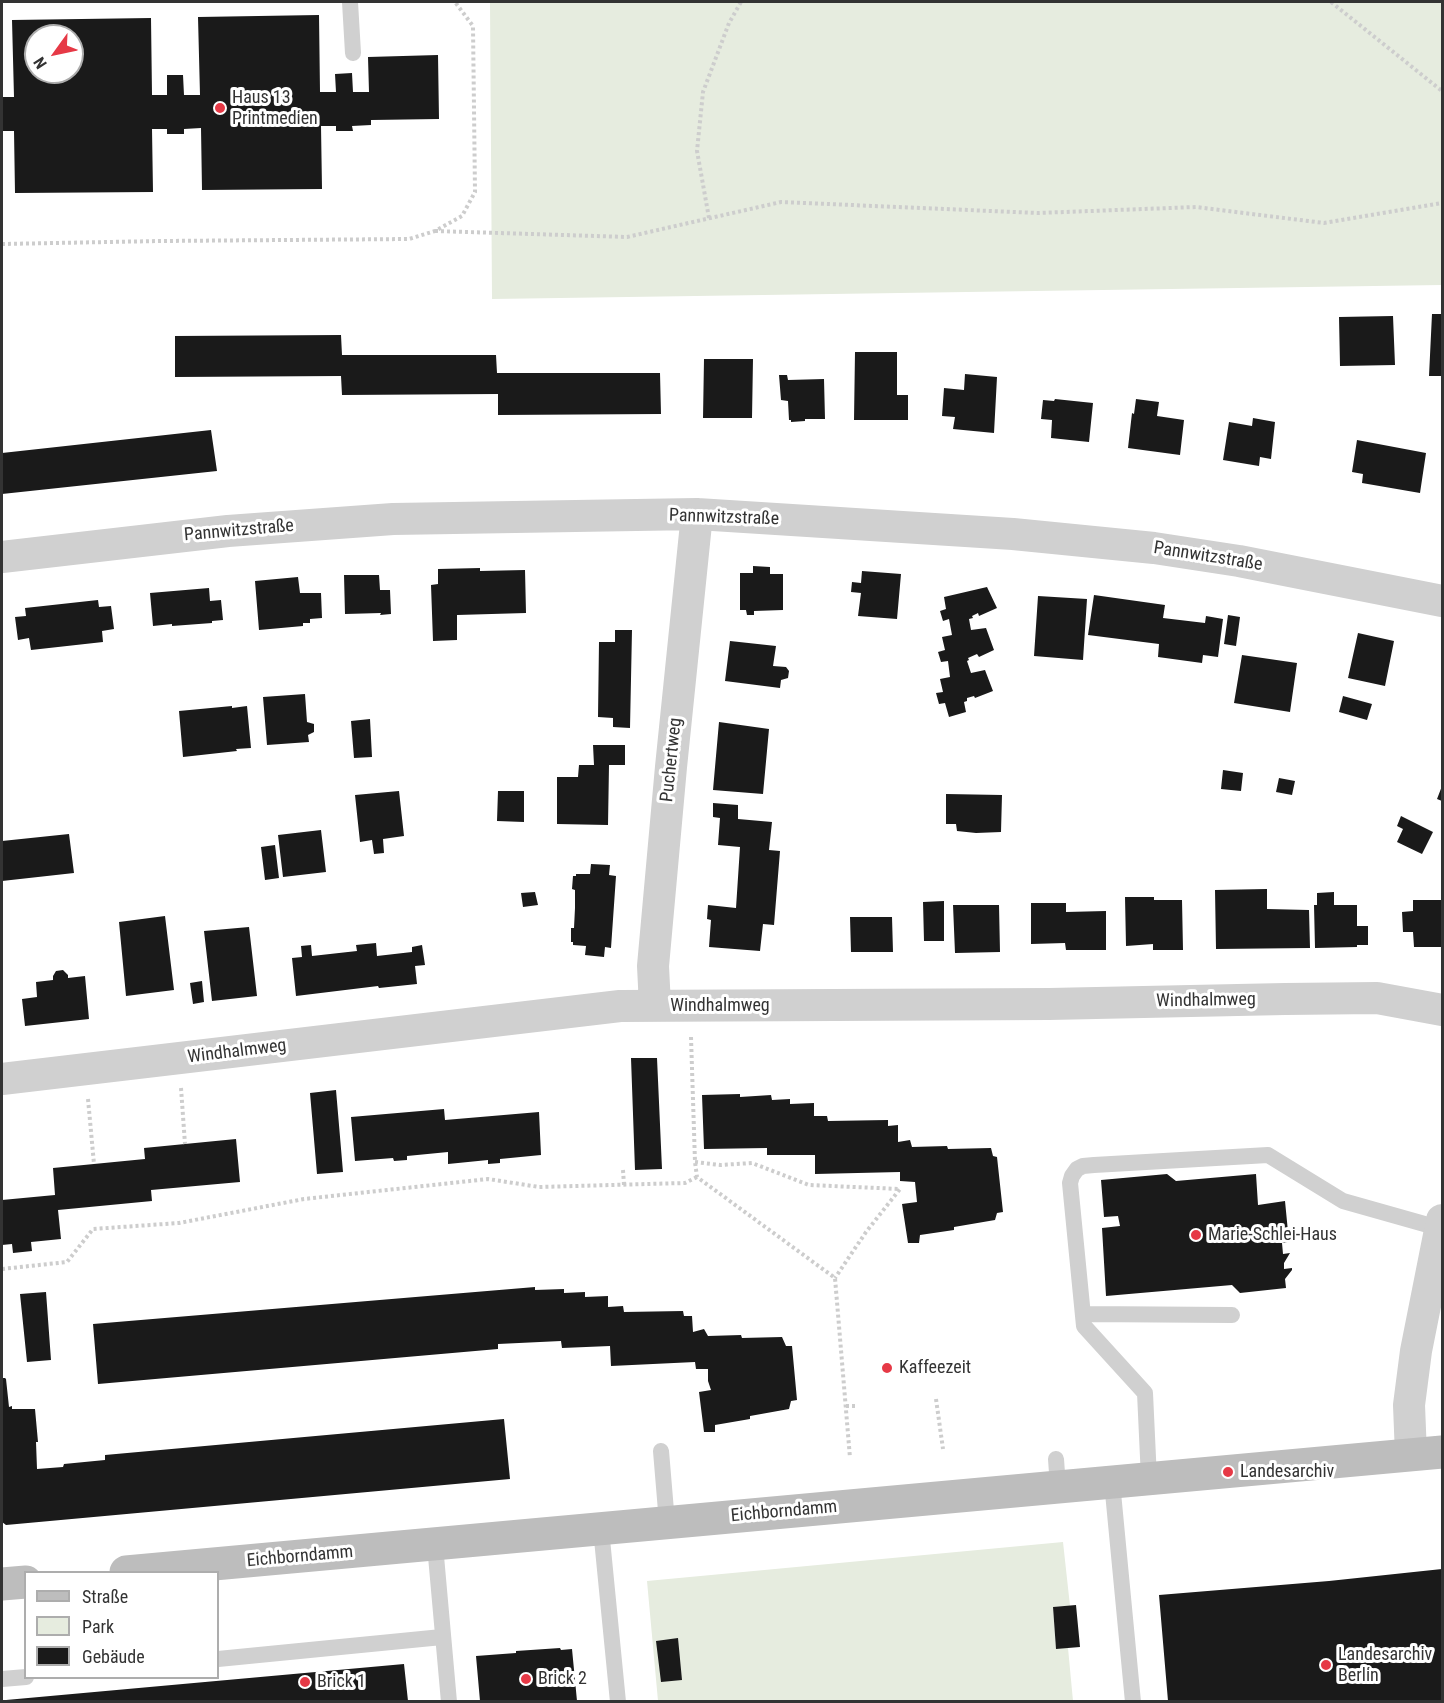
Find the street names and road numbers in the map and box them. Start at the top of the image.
street label: Pannwitzstraße [669,505,779,531]
street label: Pannwitzstraße [183,515,295,547]
street label: Pannwitzstraße [1152,538,1264,576]
street label: Puchertweg [657,717,687,803]
street label: Windhalmweg [1156,989,1256,1013]
street label: Windhalmweg [670,995,770,1017]
street label: Windhalmweg [186,1035,288,1069]
street label: Eichborndamm [730,1497,838,1527]
street label: Eichborndamm [246,1542,354,1572]

